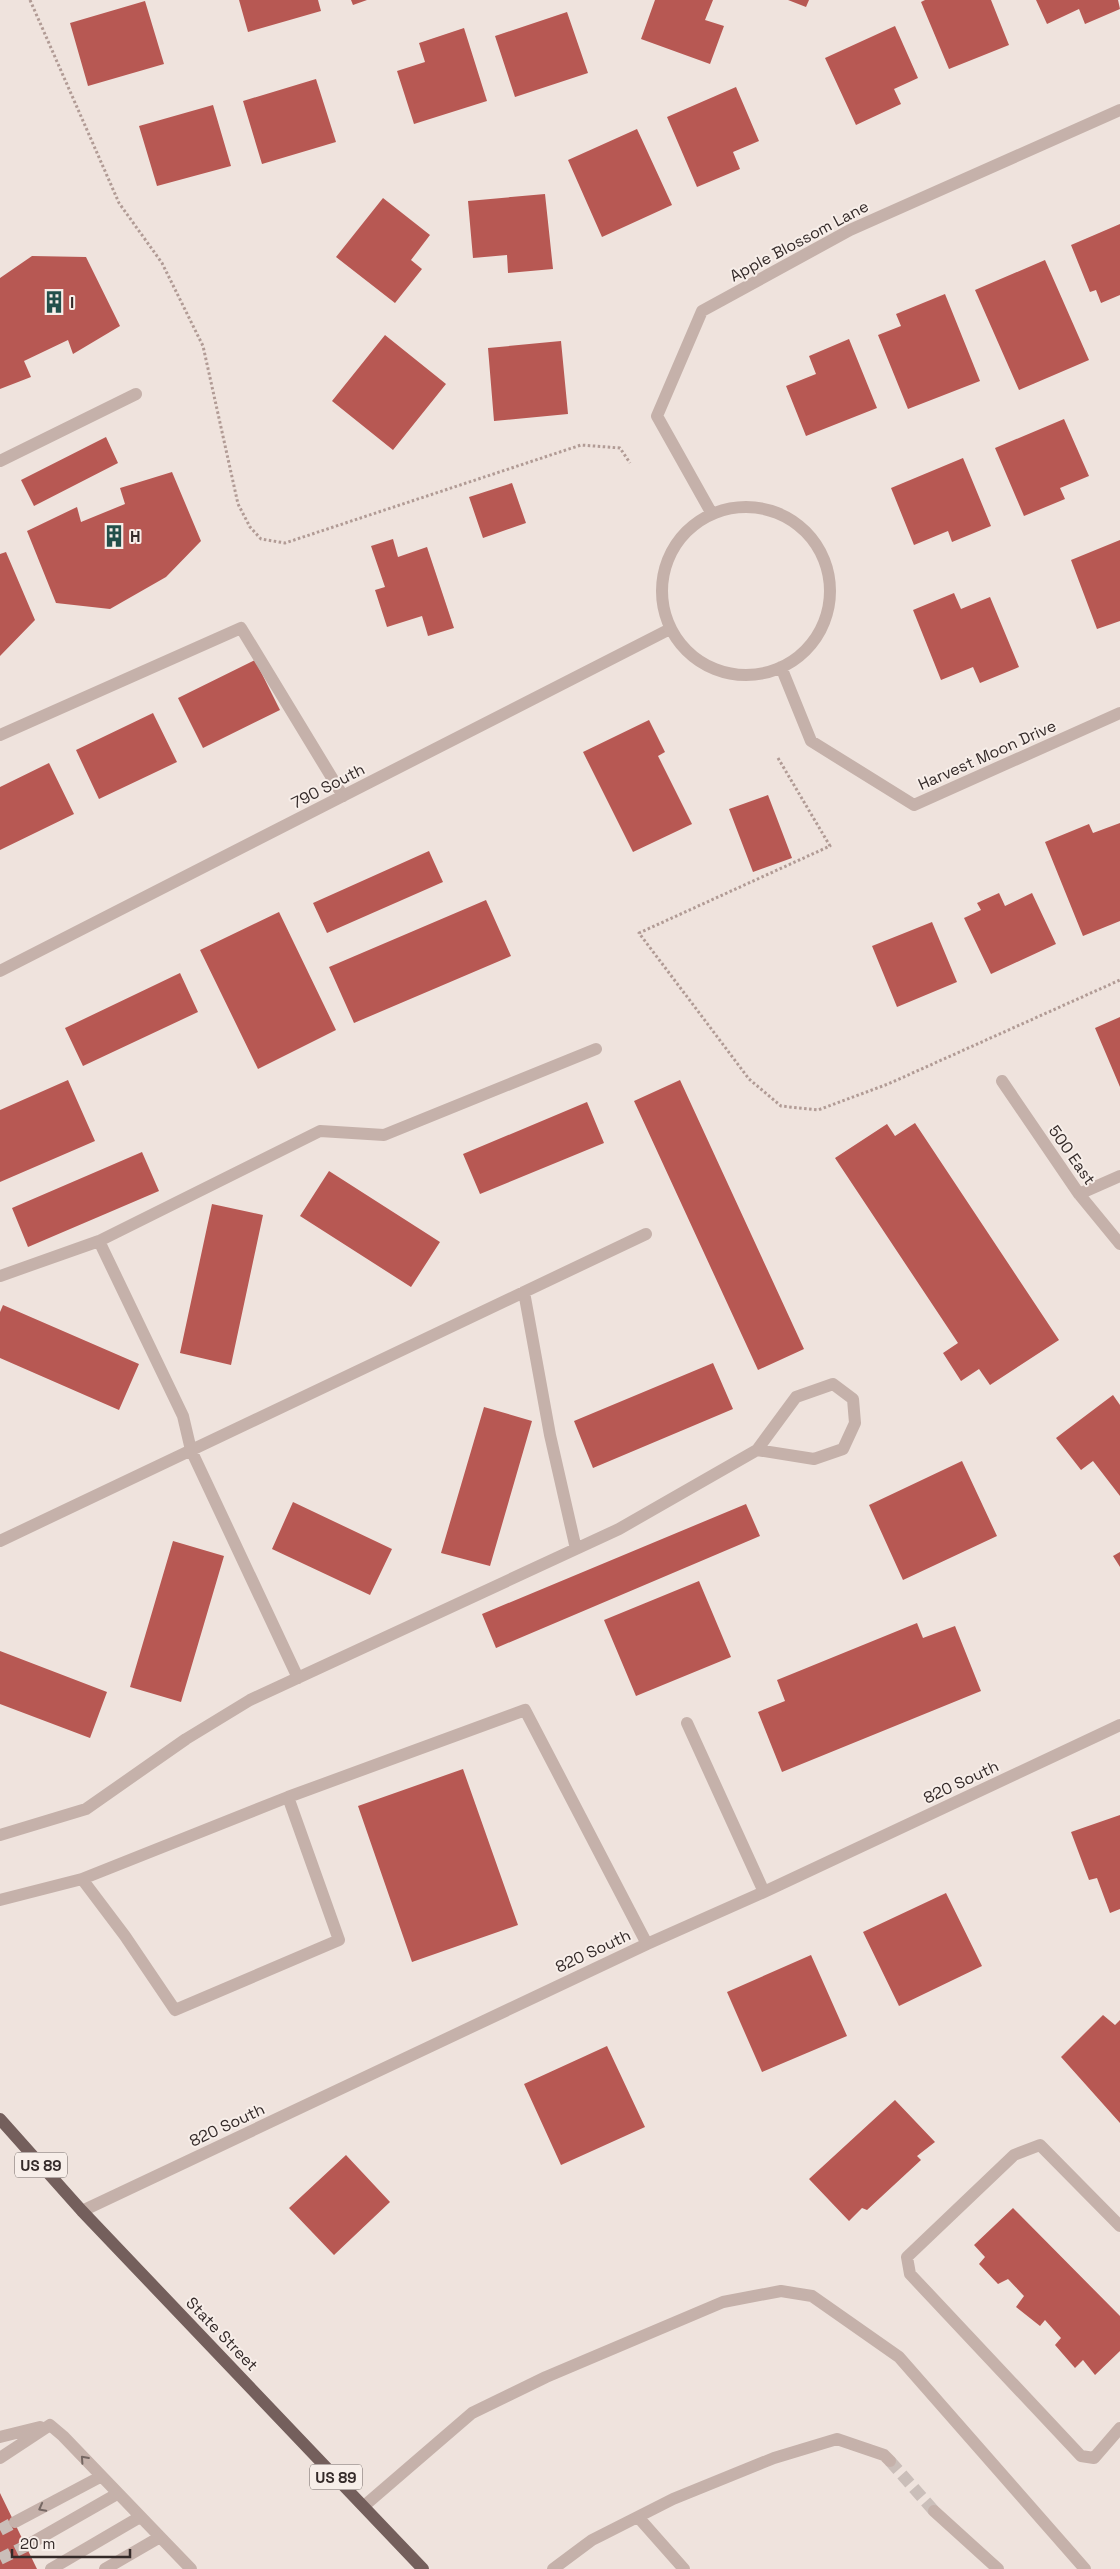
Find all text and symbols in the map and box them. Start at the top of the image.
street label: Apple Blossom Lane [726,195,872,287]
building icon: I [41,289,67,315]
place label: I [70,292,74,313]
building icon: H [101,523,127,549]
place label: H [130,526,141,547]
street label: Harvest Moon Drive [915,715,1059,795]
street label: 790 South [288,759,368,813]
street label: 500 East [1044,1121,1100,1189]
street label: 820 South [920,1755,1002,1809]
street label: 820 South [552,1924,634,1978]
street label: 820 South [186,2098,268,2152]
road number: US 89 [15,2152,67,2178]
street label: State Street [181,2292,263,2376]
one-way arrow [80,2455,89,2464]
road number: US 89 [310,2464,362,2490]
one-way arrow [38,2502,47,2512]
scale bar [12,2526,130,2558]
text: 20 m [20,2534,55,2553]

